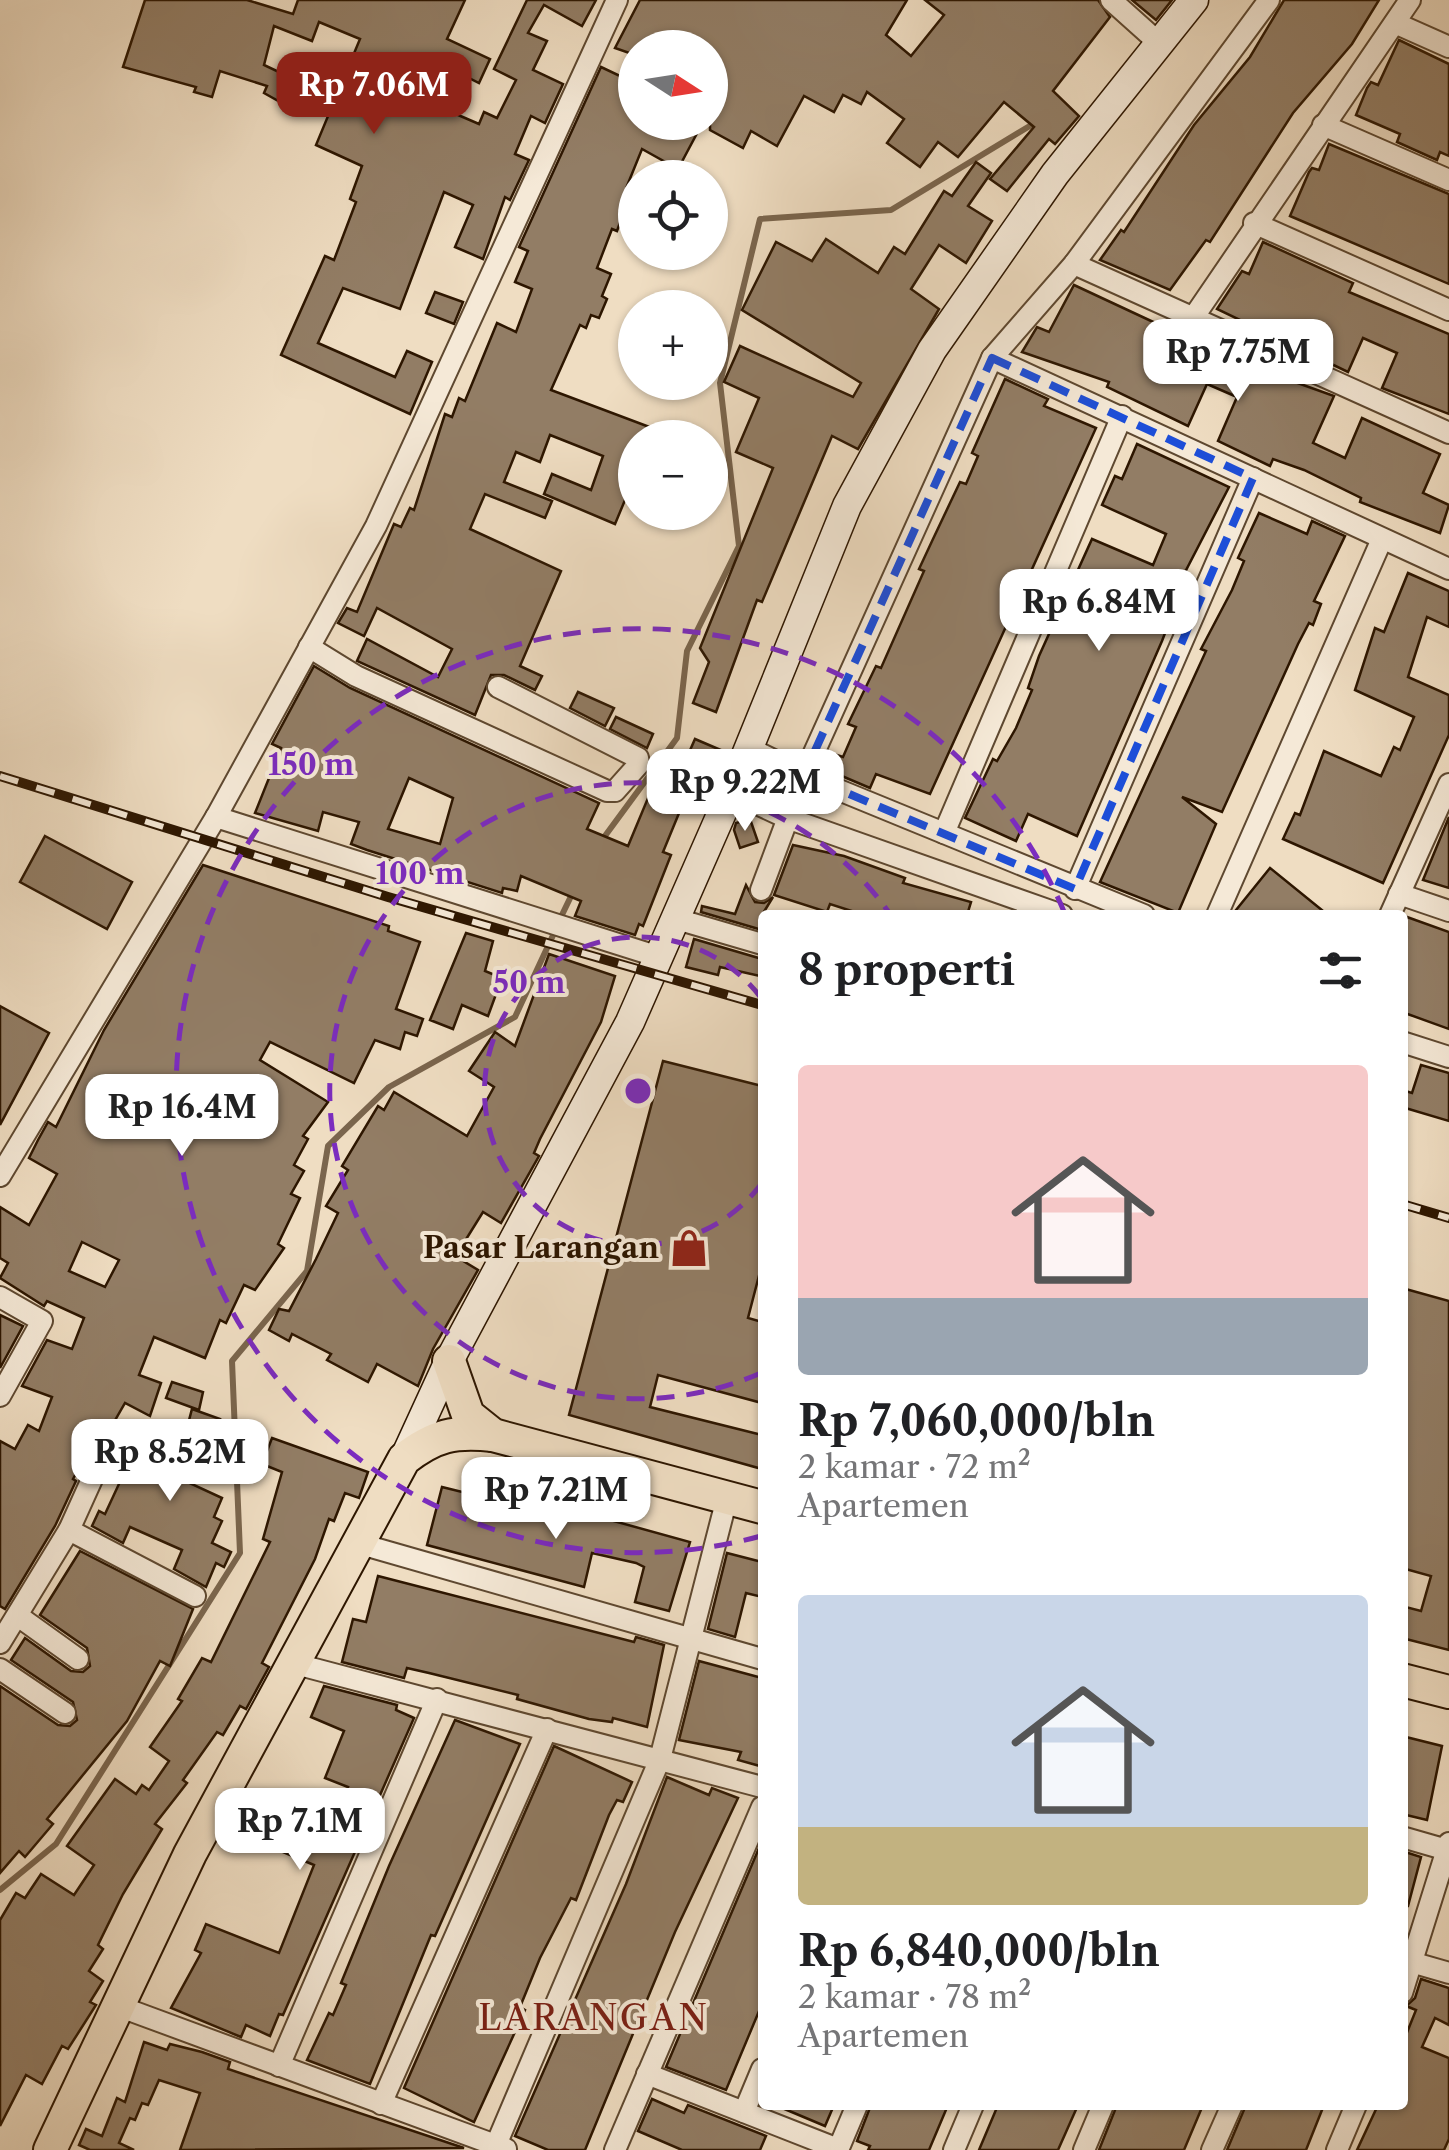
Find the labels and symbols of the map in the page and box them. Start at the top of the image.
north arrow [618,30,728,140]
pin: Rp 7.06M [271,52,477,137]
pin: Rp 7.75M [1135,319,1341,404]
pin: Rp 6.84M [996,569,1202,654]
text: 150 m [268,746,354,783]
pin: Rp 9.22M [642,749,848,834]
text: 100 m [376,855,465,892]
text: 50 m [492,964,566,1001]
centre of rings [620,1073,656,1109]
pin: Rp 16.4M [79,1074,285,1159]
shop icon: Pasar Larangan [668,1227,710,1269]
place label: Pasar Larangan [423,1229,659,1266]
pin: Rp 8.52M [67,1419,273,1504]
pin: Rp 7.21M [453,1457,659,1542]
pin: Rp 7.1M [208,1788,392,1873]
district label: LARANGAN [478,1996,710,2039]

